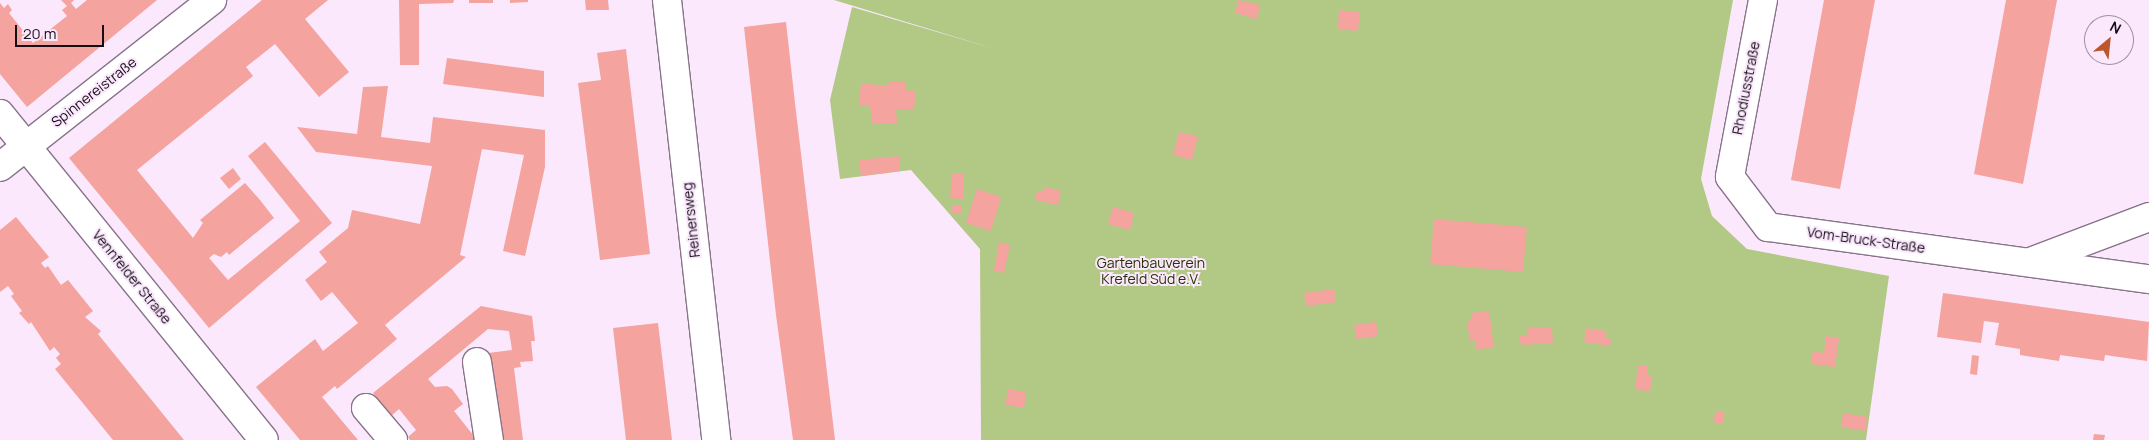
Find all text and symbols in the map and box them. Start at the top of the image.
scale bar [18,15,106,47]
north arrow [2084,15,2134,65]
text: N [2107,16,2125,38]
text: 20 m [23,23,56,44]
street label: Rhodiusstraße [1729,40,1763,136]
street label: Spinnereistraße [48,54,140,130]
street label: Reinersweg [679,182,703,258]
street label: Vom-Bruck-Straße [1806,223,1926,257]
street label: Vennfelder Straße [89,227,175,327]
park label: Gartenbauverein Krefeld Süd e.V. [1097,255,1205,288]

